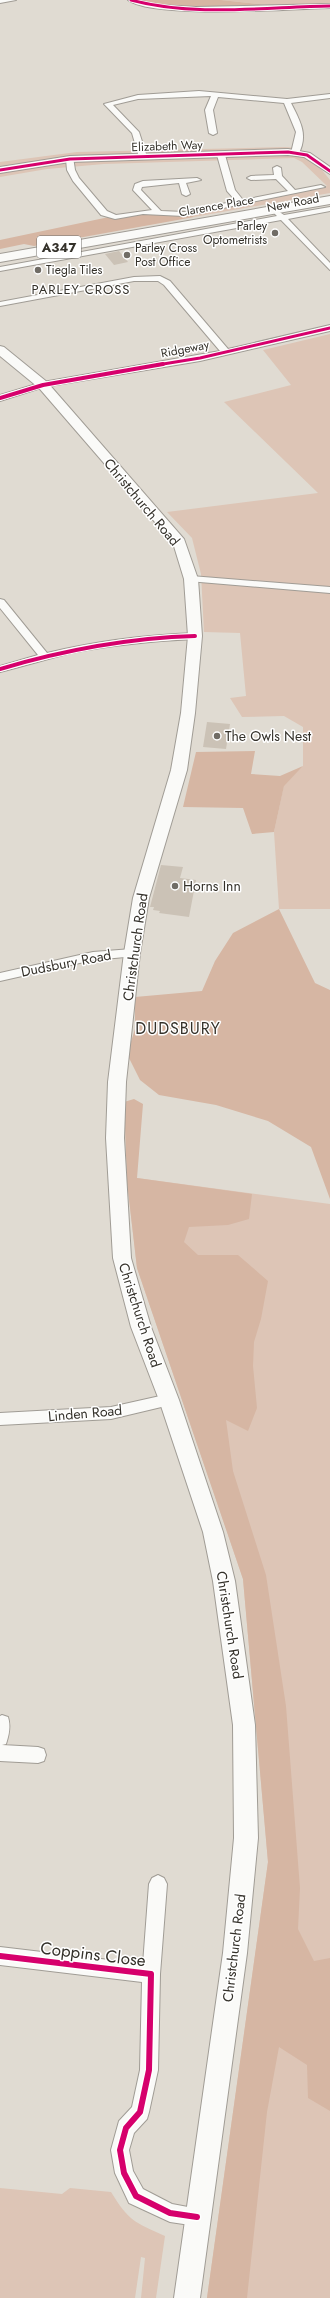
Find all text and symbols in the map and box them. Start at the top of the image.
street label: Elizabeth Way [131,136,204,156]
street label: New Road [265,189,321,217]
street label: Clarence Place [177,191,255,221]
place label: Parley Optometrists [203,217,268,249]
marker: Parley Optometrists [270,228,280,238]
road number: A347 [37,236,81,258]
place label: Parley Cross Post Office [135,239,197,271]
marker: Parley Cross Post Office [122,250,132,260]
place label: Tiegla Tiles [46,261,102,279]
marker: Tiegla Tiles [33,265,43,275]
district label: PARLEY CROSS [32,280,130,299]
street label: Ridgeway [159,335,211,362]
street label: Christchurch Road [99,454,185,550]
place label: The Owls Nest [225,726,312,746]
marker: The Owls Nest [212,731,222,741]
place label: Horns Inn [183,876,241,896]
marker: Horns Inn [170,881,180,891]
street label: Christchurch Road [118,892,152,1002]
street label: Dudsbury Road [19,944,113,982]
district label: DUDSBURY [135,1017,221,1040]
street label: Christchurch Road [114,1260,166,1370]
street label: Linden Road [47,1400,123,1426]
street label: Christchurch Road [212,1570,248,1680]
street label: Christchurch Road [217,1893,251,2003]
street label: Coppins Close [39,1936,147,1972]

